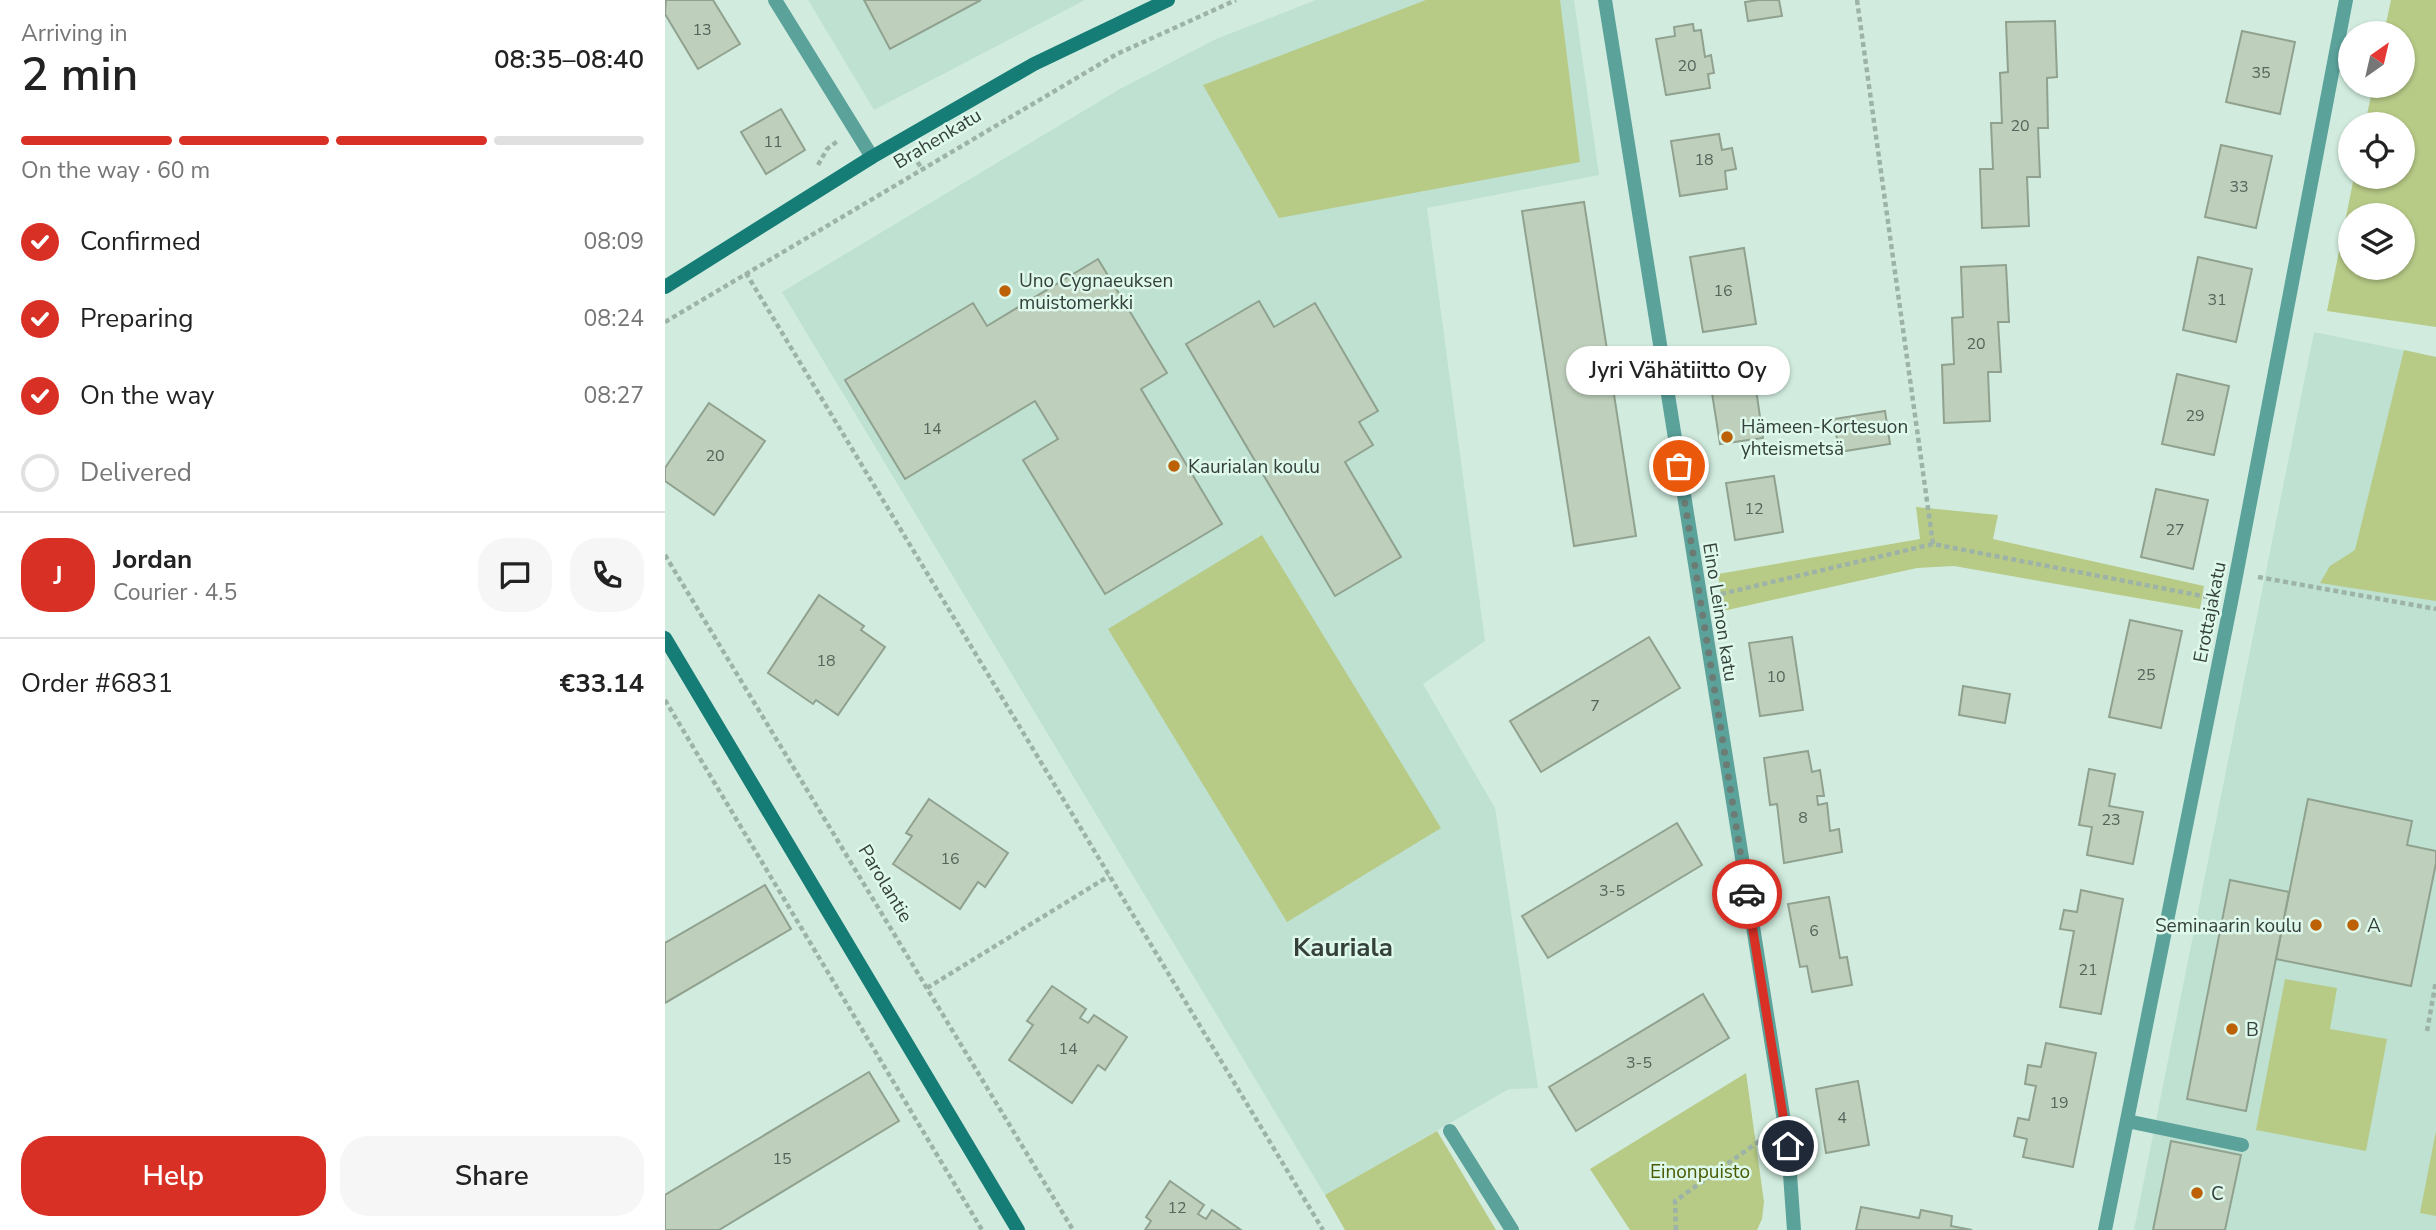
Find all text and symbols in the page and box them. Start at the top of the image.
text: Arriving in [21,18,128,49]
house number: 13 [692,19,712,41]
north arrow [2338,21,2415,98]
map controls [2338,21,2415,280]
text: 08:35–08:40 [494,42,644,77]
text: 2 min [21,43,138,106]
house number: 20 [1677,55,1697,77]
house number: 35 [2251,62,2271,84]
street label: Brahenkatu [889,102,986,175]
button: locate [2338,112,2415,189]
house number: 20 [2010,115,2030,137]
house number: 11 [763,131,783,153]
house number: 18 [1694,149,1714,171]
text: On the way · 60 m [21,155,210,186]
house number: 33 [2229,176,2249,198]
button: layers [2338,203,2415,280]
icon: check [21,223,59,261]
text: Confirmed [80,224,201,259]
text: 08:09 [584,226,644,257]
place label: Uno Cygnaeuksen muistomerkki [1019,268,1173,316]
house number: 16 [1713,280,1733,302]
marker: Uno Cygnaeuksen muistomerkki [997,283,1013,299]
house number: 31 [2207,289,2227,311]
icon: check [21,300,59,338]
text: Preparing [80,301,193,336]
text: 08:24 [584,303,644,334]
house number: 20 [1966,333,1986,355]
callout: Jyri Vähätiitto Oy [1567,347,1791,396]
text: Jyri Vähätiitto Oy [1589,355,1767,386]
icon: check [21,377,59,415]
text: On the way [80,378,214,413]
text: 08:27 [584,380,644,411]
house number: 29 [2185,405,2205,427]
place label: Hämeen-Kortesuon yhteismetsä [1741,414,1908,462]
house number: 14 [922,418,942,440]
marker: Hämeen-Kortesuon yhteismetsä [1719,429,1735,445]
pin [1649,436,1709,496]
house number: 20 [705,445,725,467]
icon: bag [1660,447,1698,485]
place label: Kaurialan koulu [1188,454,1320,480]
text: Delivered [80,455,192,490]
marker: Kaurialan koulu [1166,458,1182,474]
house number: 12 [1744,498,1764,520]
house number: 27 [2165,519,2185,541]
button: chat [478,538,552,612]
button: phone [570,538,644,612]
street label: Eino Leinon katu [1696,541,1744,683]
text: Jordan [113,542,192,577]
text: J [53,558,63,593]
street label: Erottajakatu [2187,559,2233,665]
text: Courier · 4.5 [113,577,237,608]
house number: 18 [816,650,836,672]
house number: 25 [2136,664,2156,686]
text: Order #6831 [21,666,173,701]
text: €33.14 [560,666,644,701]
house number: 10 [1766,666,1786,688]
house number: 7 [1590,695,1600,717]
house number: 8 [1798,807,1808,829]
house number: 23 [2101,809,2121,831]
street label: Parolantie [852,840,919,927]
house number: 16 [940,848,960,870]
courier [1712,859,1782,929]
icon: car [1728,875,1766,913]
house number: 3-5 [1599,880,1625,902]
place label: Seminaarin koulu [2155,913,2302,939]
place label: A [2367,913,2381,939]
marker: Seminaarin koulu [2308,917,2324,933]
marker: A [2345,917,2361,933]
house number: 6 [1809,920,1819,942]
district label: Kauriala [1293,930,1393,965]
house number: 21 [2078,959,2098,981]
place label: B [2246,1017,2259,1043]
marker: B [2224,1021,2240,1037]
house number: 14 [1058,1038,1078,1060]
house number: 3-5 [1626,1052,1652,1074]
house number: 19 [2049,1092,2069,1114]
house number: 4 [1837,1107,1847,1129]
pin [1758,1116,1818,1176]
icon: home [1769,1127,1807,1165]
button: Help [21,1136,326,1216]
button: Share [340,1136,644,1216]
house number: 15 [772,1148,792,1170]
park label: Einonpuisto [1650,1159,1750,1185]
place label: C [2211,1181,2224,1207]
marker: C [2189,1185,2205,1201]
house number: 12 [1167,1197,1187,1219]

